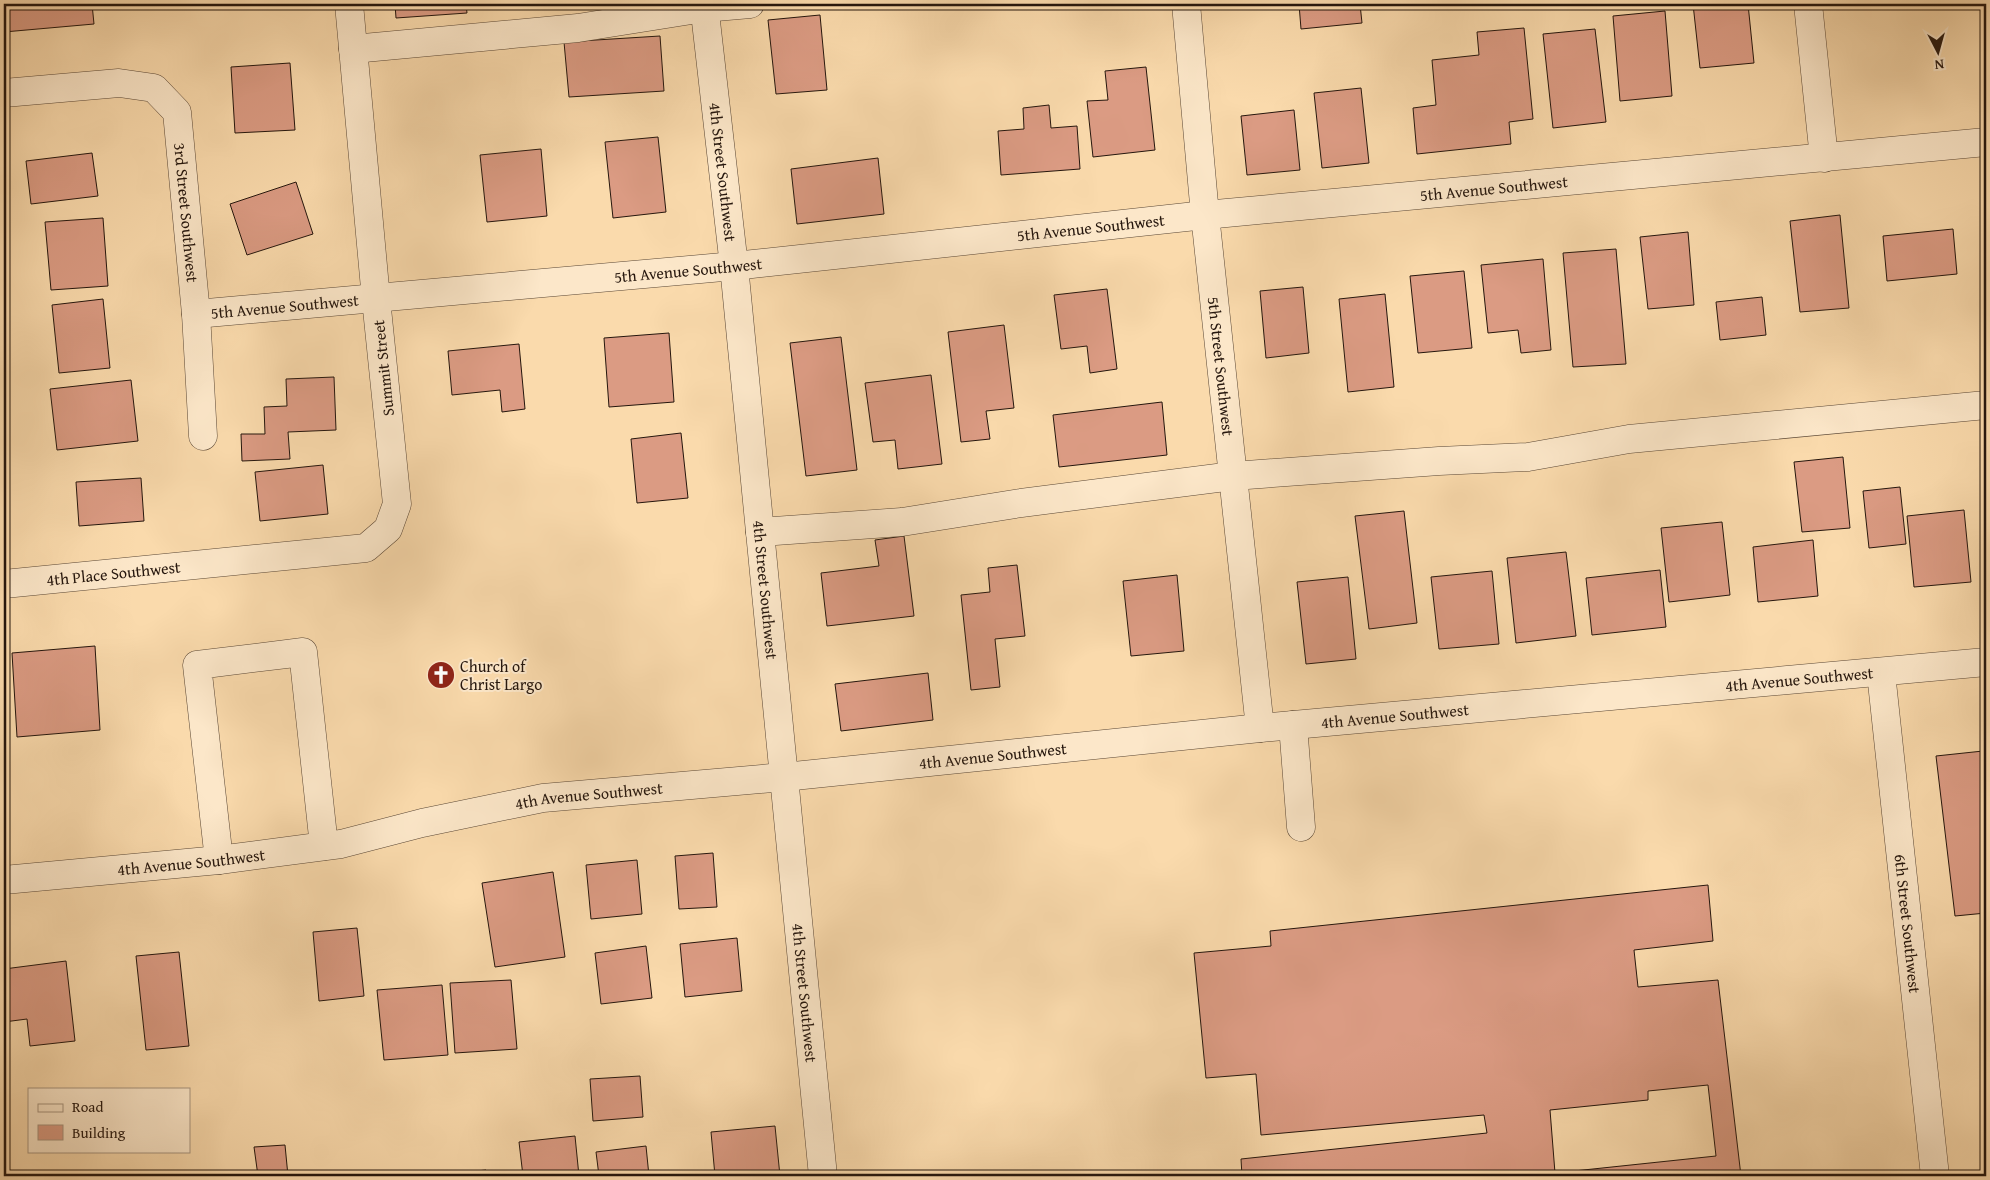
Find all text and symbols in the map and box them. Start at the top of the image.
north arrow [1912,28,1962,78]
text: N [1933,54,1945,75]
street label: 4th Street Southwest [703,101,743,243]
street label: 3rd Street Southwest [168,142,205,284]
street label: 5th Avenue Southwest [1419,169,1569,207]
street label: 5th Avenue Southwest [1016,207,1166,247]
street label: 5th Avenue Southwest [613,251,764,289]
street label: 5th Avenue Southwest [210,288,360,325]
street label: 5th Street Southwest [1202,296,1241,437]
street label: Summit Street [366,318,400,417]
street label: 4th Street Southwest [747,519,784,661]
street label: 4th Place Southwest [45,554,182,592]
place label: Church of Christ Largo [460,654,542,696]
church icon: Church of Christ Largo [426,660,456,690]
street label: 4th Avenue Southwest [1724,660,1874,698]
street label: 4th Avenue Southwest [1320,697,1470,734]
street label: 4th Avenue Southwest [918,736,1068,775]
street label: 4th Avenue Southwest [513,776,664,816]
street label: 4th Avenue Southwest [116,842,267,881]
street label: 6th Street Southwest [1889,853,1927,995]
street label: 4th Street Southwest [786,922,824,1064]
legend [28,1088,190,1152]
text: Road [72,1096,103,1117]
text: Building [72,1122,126,1143]

